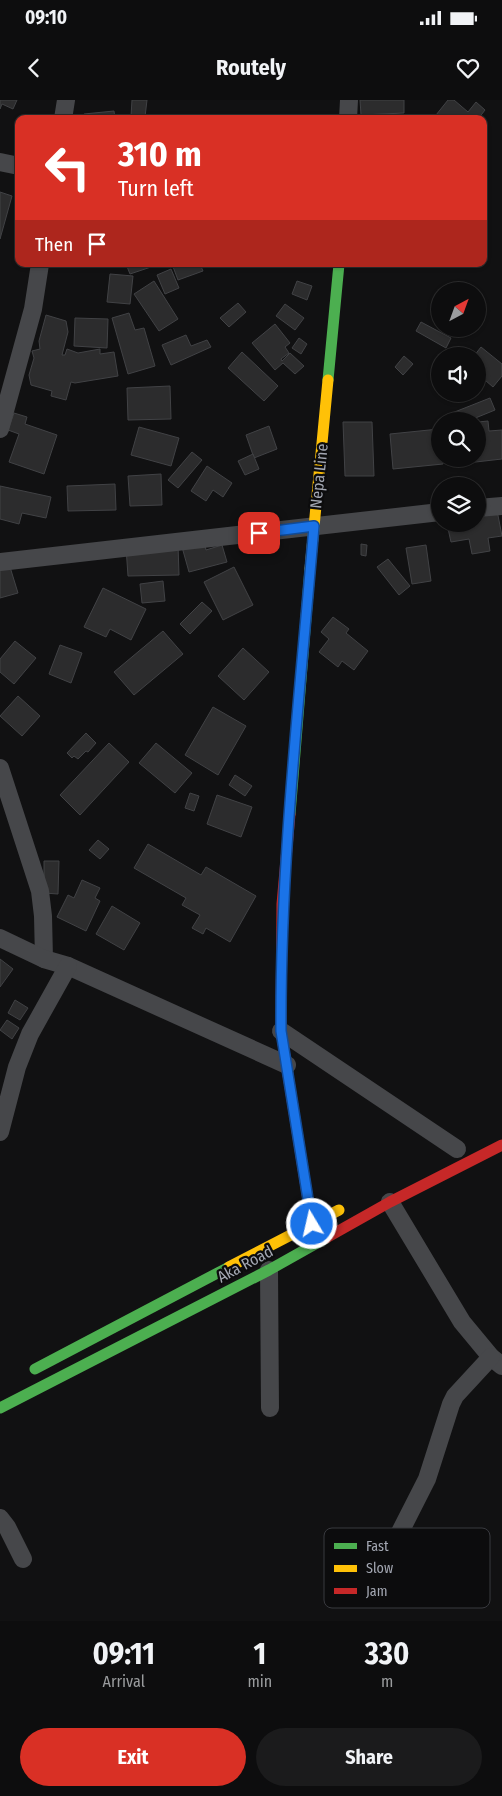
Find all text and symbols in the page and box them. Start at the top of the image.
text: 09:10 [25,6,67,29]
icon: back [20,54,48,82]
text: Routely [216,54,286,81]
icon: heart [454,54,482,82]
text: 310 m [118,133,202,175]
icon: left [35,135,100,200]
text: Turn left [118,175,194,202]
icon: arrive [83,230,111,258]
text: Then [35,233,73,256]
north arrow [431,282,486,338]
map controls [431,282,486,532]
button: sound [431,347,486,402]
button: search [431,412,486,467]
street label: Nepa Line [306,443,332,509]
button: layers [431,477,486,532]
pin [238,512,280,554]
icon: arrive [245,519,273,547]
position arrow [285,1197,337,1249]
street label: Aka Road [214,1241,276,1287]
legend [324,1528,490,1608]
text: Fast [366,1538,389,1555]
text: Slow [366,1560,393,1577]
text: Jam [366,1583,387,1600]
text: 09:11 [93,1636,155,1672]
text: 1 [253,1636,266,1672]
text: 330 [365,1636,409,1672]
text: Arrival [102,1672,145,1691]
text: min [247,1672,272,1691]
text: m [381,1672,393,1691]
button: Exit [20,1728,246,1786]
button: Share [256,1728,482,1786]

